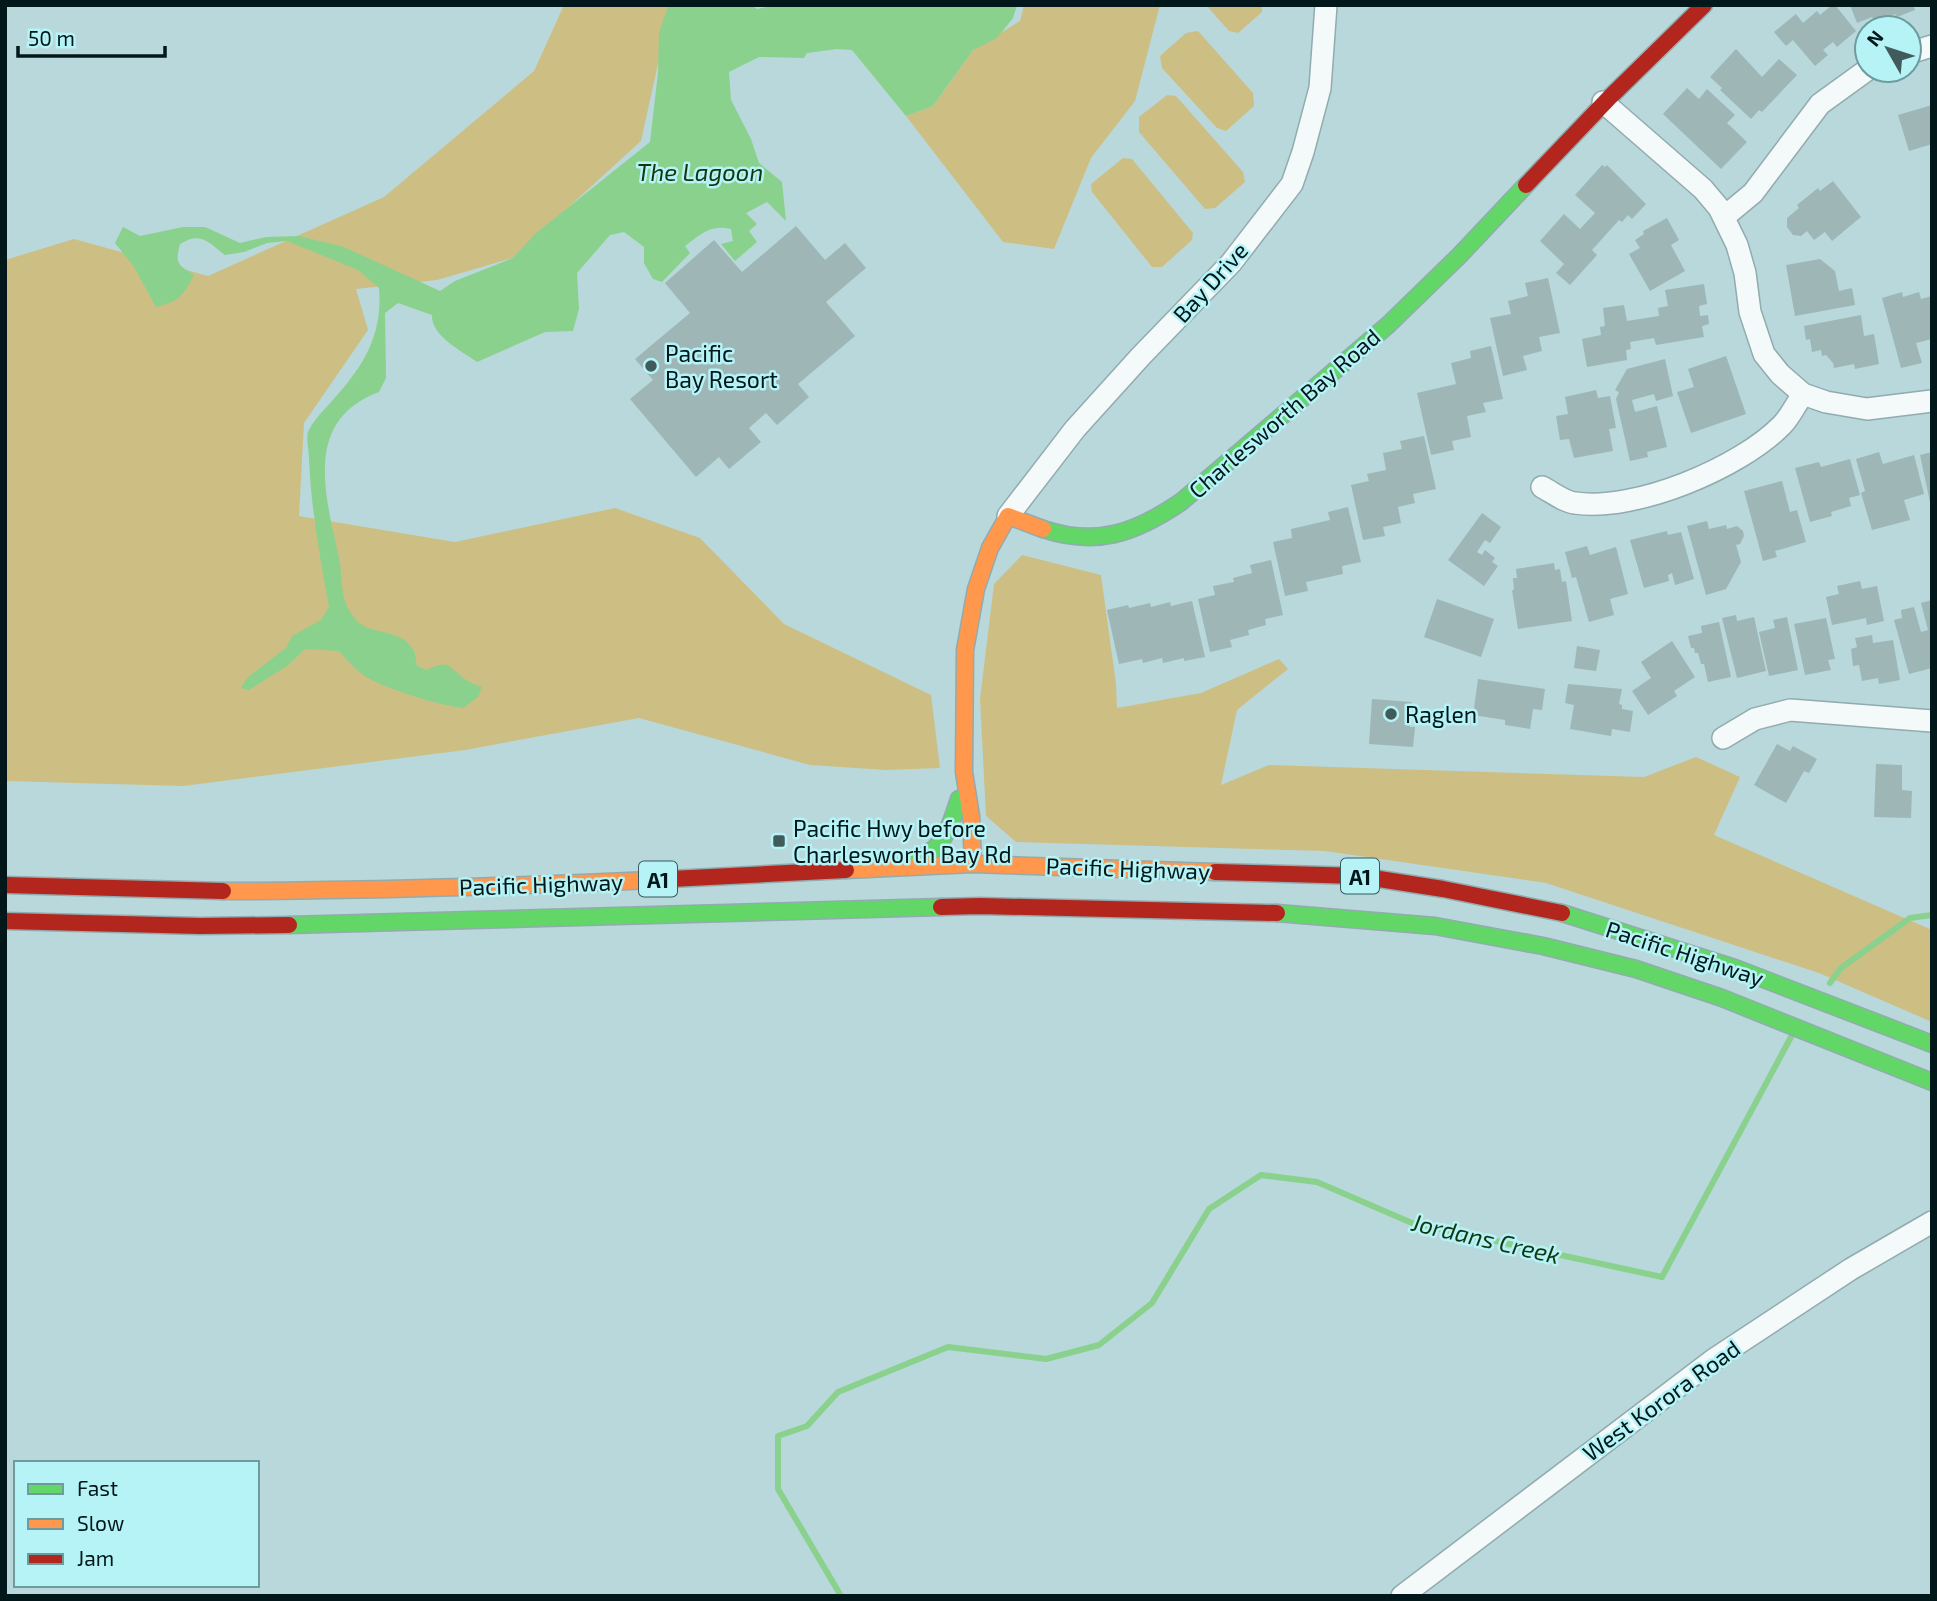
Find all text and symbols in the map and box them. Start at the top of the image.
scale bar [18,14,164,58]
north arrow [1853,14,1923,84]
text: 50 m [28,25,75,50]
text: N [1861,25,1888,51]
water label: The Lagoon [637,157,763,186]
street label: Bay Drive [1167,236,1253,328]
street label: Charlesworth Bay Road [1183,322,1385,504]
place label: Pacific Bay Resort [665,339,778,393]
marker: Pacific Bay Resort [643,358,659,374]
place label: Raglen [1405,700,1477,728]
marker: Raglen [1383,706,1399,722]
place label: Pacific Hwy before Charlesworth Bay Rd [793,814,1012,868]
marker: Pacific Hwy before Charlesworth Bay Rd [771,833,787,849]
street label: Pacific Highway [1045,851,1211,885]
road number: A1 [1341,858,1379,894]
road number: A1 [639,862,677,896]
street label: Pacific Highway [458,867,624,901]
street label: Pacific Highway [1603,914,1767,992]
water label: Jordans Creek [1408,1207,1563,1269]
street label: West Korora Road [1577,1334,1745,1466]
legend [14,1461,259,1587]
text: Fast [77,1475,118,1500]
text: Slow [77,1510,124,1535]
text: Jam [77,1545,114,1570]

